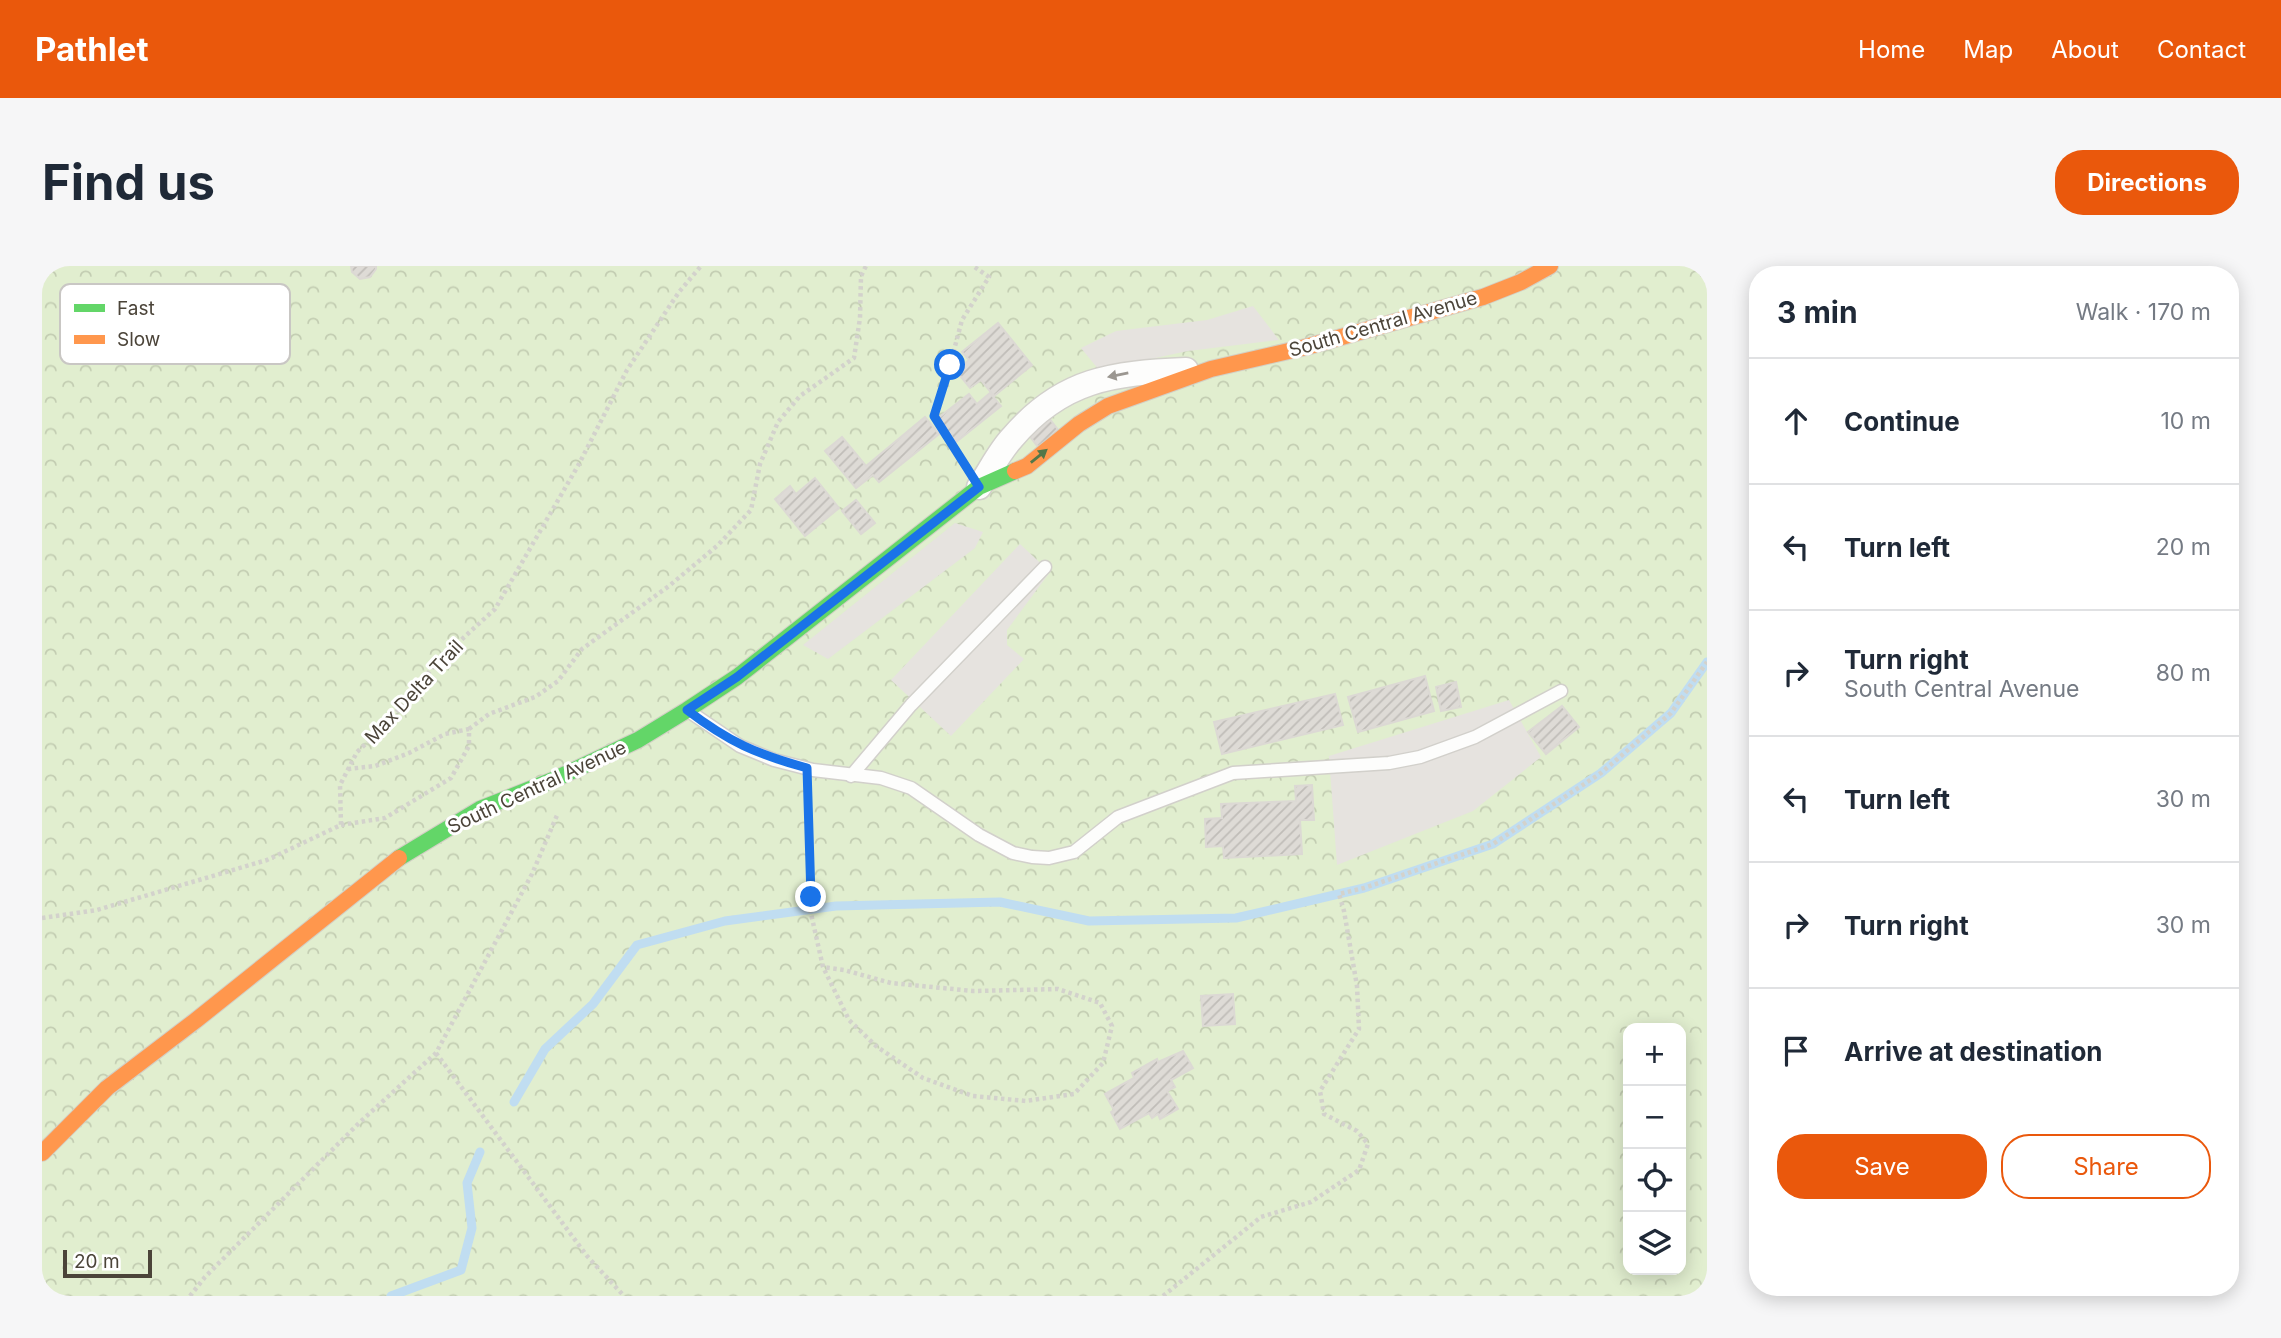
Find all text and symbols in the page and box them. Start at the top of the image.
text: Pathlet [35,29,149,69]
text: Home [1858,35,1925,64]
text: Map [1963,35,2013,64]
text: About [2051,35,2119,64]
text: Contact [2157,35,2246,64]
button: Directions [2055,150,2239,215]
text: Find us [42,153,215,212]
legend [60,284,290,364]
street label: South Central Avenue [1286,286,1480,362]
text: 3 min [1777,294,1858,330]
text: Fast [117,297,155,320]
text: Walk · 170 m [2076,298,2211,326]
text: Slow [117,328,160,351]
route start [934,349,965,380]
one-way arrow [1107,370,1129,381]
icon: ahead [1777,402,1815,440]
text: Continue [1844,406,1960,437]
text: 10 m [2161,407,2211,435]
one-way arrow [1031,449,1048,464]
icon: left [1777,528,1815,566]
text: Turn left [1844,532,1950,563]
text: 20 m [2156,533,2211,561]
street label: Max Delta Trail [360,635,468,749]
text: Turn right [1844,644,1969,675]
icon: right [1777,654,1815,692]
text: 80 m [2156,659,2211,687]
text: South Central Avenue [1844,675,2079,703]
street label: South Central Avenue [444,735,630,839]
icon: left [1777,780,1815,818]
text: Turn left [1844,784,1950,815]
text: 30 m [2156,785,2211,813]
route end [795,881,826,912]
icon: right [1777,906,1815,944]
text: Turn right [1844,910,1969,941]
text: 30 m [2156,911,2211,939]
map controls [1623,1023,1686,1275]
button: + [1623,1023,1686,1086]
icon: arrive [1777,1032,1815,1070]
text: Arrive at destination [1844,1036,2103,1067]
button: − [1623,1086,1686,1149]
button: Save [1777,1134,1987,1199]
button: Share [2001,1134,2211,1199]
button: locate [1623,1149,1686,1212]
button: layers [1623,1212,1686,1275]
scale bar [63,1247,152,1279]
text: 20 m [74,1250,120,1273]

